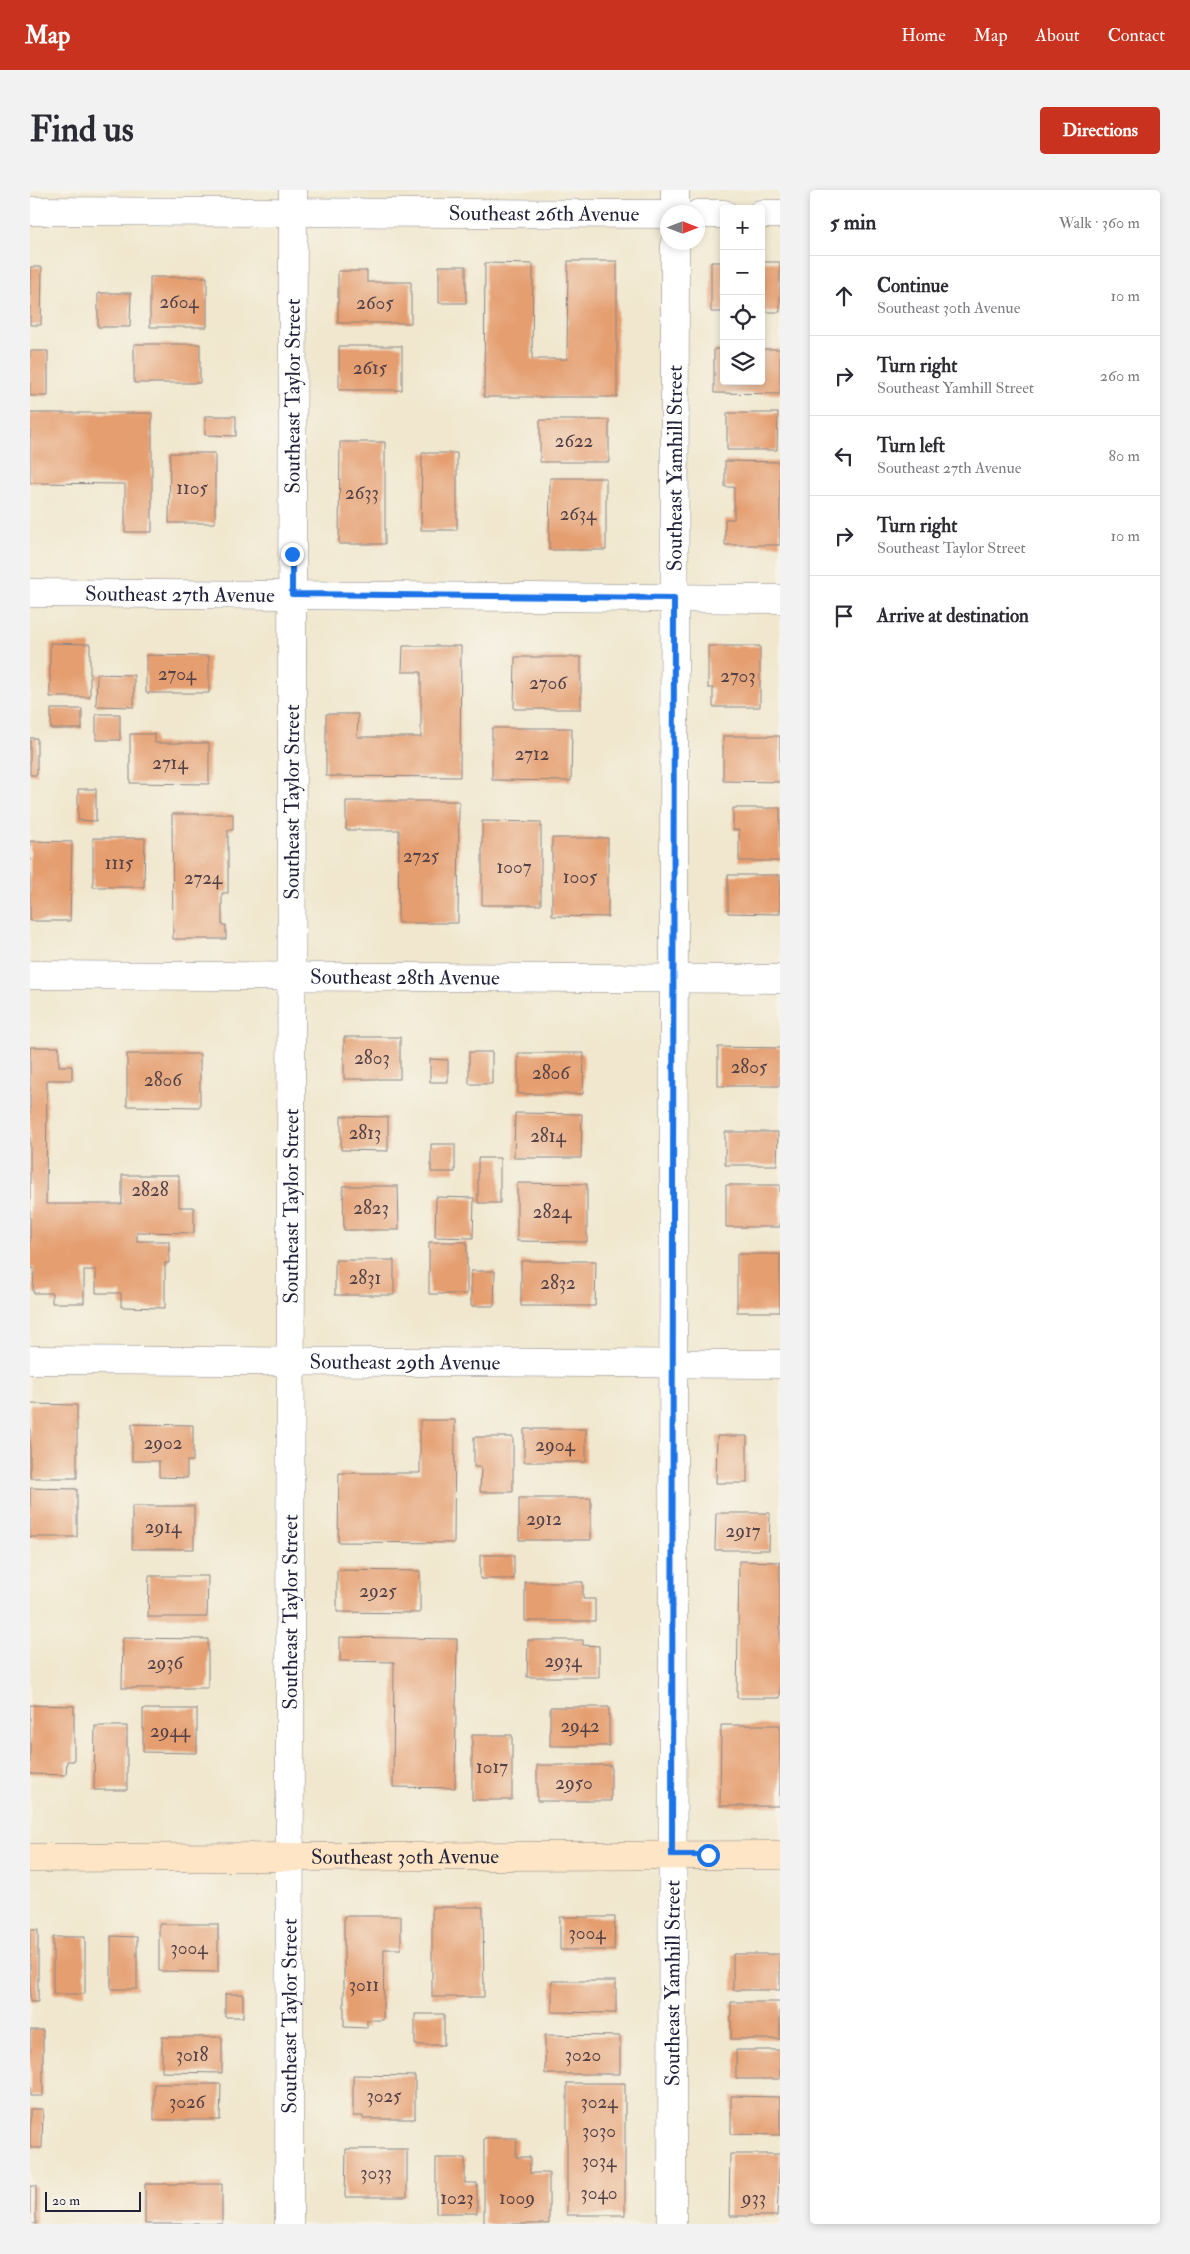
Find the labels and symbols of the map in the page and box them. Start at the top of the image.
street label: Southeast 26th Avenue [449,199,640,227]
north arrow [660,205,705,250]
house number: 2604 [159,290,199,314]
house number: 2605 [356,291,394,315]
street label: Southeast Taylor Street [279,298,306,494]
house number: 2615 [353,356,388,380]
street label: Southeast Yamhill Street [661,365,688,571]
house number: 2622 [555,429,593,453]
house number: 1105 [176,476,208,500]
house number: 2633 [345,481,379,505]
house number: 2634 [560,502,597,526]
route end [281,543,304,566]
street label: Southeast 27th Avenue [85,580,275,608]
house number: 2704 [158,662,197,686]
house number: 2703 [720,664,756,688]
house number: 2706 [529,671,568,695]
street label: Southeast Taylor Street [278,704,305,900]
house number: 2712 [515,742,549,766]
house number: 2714 [152,751,188,775]
house number: 2725 [403,844,440,868]
house number: 1115 [105,851,134,875]
house number: 1007 [497,855,532,879]
house number: 1005 [563,865,598,889]
house number: 2724 [184,866,223,890]
street label: Southeast 28th Avenue [310,963,500,991]
house number: 2803 [354,1046,390,1070]
house number: 2805 [731,1055,768,1079]
house number: 2806 [532,1061,571,1085]
house number: 2806 [144,1068,183,1092]
street label: Southeast Taylor Street [277,1108,305,1304]
house number: 2813 [349,1121,381,1145]
house number: 2814 [530,1124,567,1148]
house number: 2828 [131,1178,169,1202]
house number: 2823 [353,1196,389,1220]
house number: 2824 [533,1200,572,1224]
house number: 2831 [349,1266,381,1290]
house number: 2832 [540,1271,576,1295]
street label: Southeast 29th Avenue [310,1348,501,1376]
house number: 2902 [144,1431,182,1455]
house number: 2904 [535,1433,575,1457]
house number: 2912 [526,1507,562,1531]
street label: Southeast Taylor Street [277,1514,304,1710]
house number: 2914 [145,1515,182,1539]
house number: 2917 [726,1519,761,1543]
house number: 2925 [359,1579,397,1603]
house number: 2934 [545,1649,582,1673]
house number: 2936 [147,1651,185,1675]
house number: 2942 [560,1714,600,1738]
house number: 2944 [150,1719,191,1743]
house number: 1017 [476,1755,508,1779]
house number: 2950 [555,1771,593,1795]
street label: Southeast 30th Avenue [311,1843,499,1870]
route start [697,1844,720,1867]
street label: Southeast Yamhill Street [659,1880,686,2086]
street label: Southeast Taylor Street [276,1918,303,2114]
house number: 3004 [569,1921,606,1945]
house number: 3004 [171,1936,208,1960]
house number: 3011 [349,1973,379,1997]
house number: 3018 [176,2043,208,2067]
house number: 3020 [565,2043,601,2067]
house number: 3025 [367,2084,402,2108]
house number: 3026 [169,2090,207,2114]
house number: 3024 [581,2090,618,2114]
house number: 3030 [582,2119,616,2143]
house number: 3034 [582,2149,617,2173]
house number: 3033 [360,2161,392,2185]
house number: 3040 [581,2181,617,2205]
house number: 1023 [440,2186,474,2210]
house number: 1009 [499,2186,535,2210]
house number: 933 [740,2186,766,2210]
scale bar [45,2189,141,2212]

